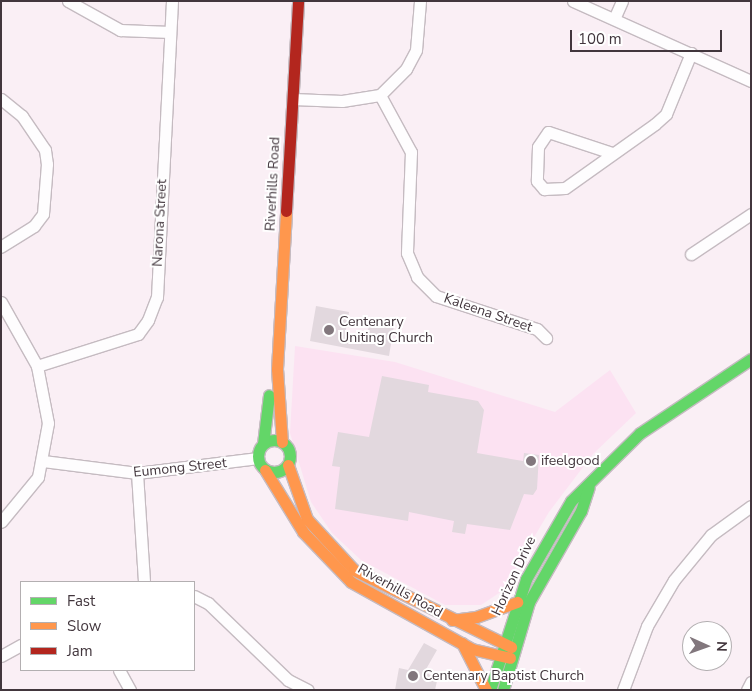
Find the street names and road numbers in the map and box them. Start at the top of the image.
street label: Riverhills Road [262,136,284,232]
street label: Narona Street [149,179,171,267]
street label: Kaleena Street [442,290,534,336]
street label: Eumong Street [133,455,227,481]
street label: Horizon Drive [488,534,540,618]
street label: Riverhills Road [355,561,445,621]

